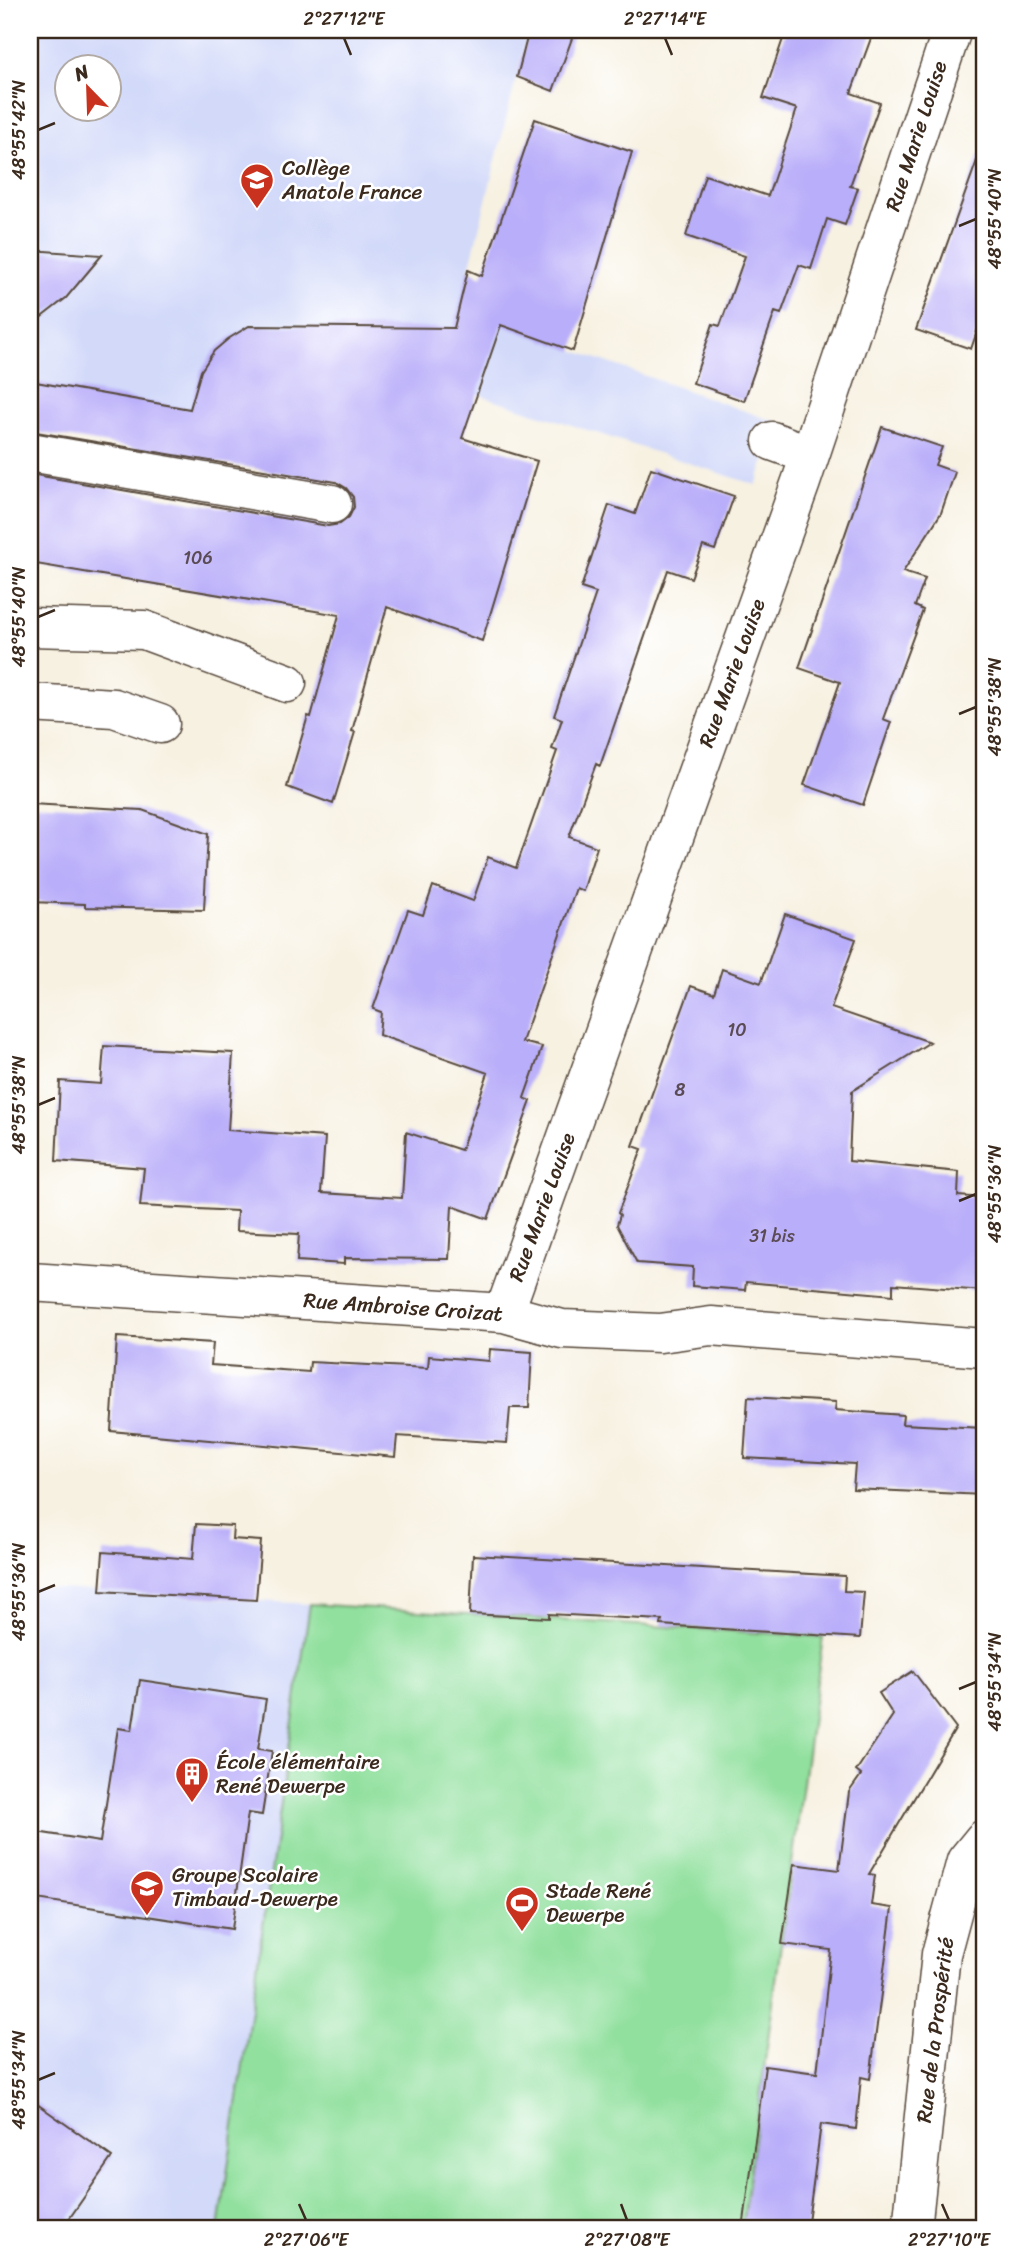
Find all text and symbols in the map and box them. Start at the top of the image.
text: 2°27'12"E [303,3,386,35]
text: 2°27'14"E [624,3,707,35]
north arrow [52,52,122,122]
text: N [68,55,95,91]
street label: Rue Marie Louise [874,56,958,216]
text: 48°55'42"N [3,79,35,180]
place label: Collège Anatole France [281,149,422,211]
school or university icon: Collège Anatole France [238,161,276,210]
text: 48°55'40"N [979,168,1011,270]
house number: 106 [183,542,213,574]
text: 48°55'40"N [3,566,35,668]
street label: Rue Marie Louise [687,593,777,753]
text: 48°55'38"N [979,657,1011,757]
house number: 10 [727,1014,747,1046]
text: 48°55'38"N [3,1055,35,1155]
house number: 8 [675,1074,686,1106]
street label: Rue Marie Louise [497,1127,587,1287]
text: 48°55'36"N [979,1144,1011,1243]
house number: 31 bis [749,1220,795,1252]
street label: Rue Ambroise Croizat [302,1281,504,1333]
text: 48°55'36"N [3,1542,35,1641]
text: 48°55'34"N [979,1632,1011,1732]
place label: École élémentaire René Dewerpe [216,1743,380,1805]
building icon: École élémentaire René Dewerpe [173,1755,211,1804]
place label: Groupe Scolaire Timbaud-Dewerpe [172,1856,338,1918]
school or university icon: Groupe Scolaire Timbaud-Dewerpe [128,1868,166,1917]
place label: Stade René Dewerpe [546,1872,651,1934]
sports icon: Stade René Dewerpe [503,1884,541,1933]
street label: Rue de la Prospérité [905,1935,965,2125]
text: 48°55'34"N [3,2030,35,2130]
text: 2°27'06"E [264,2224,349,2256]
text: 2°27'08"E [584,2224,671,2256]
text: 2°27'10"E [908,2224,991,2256]

